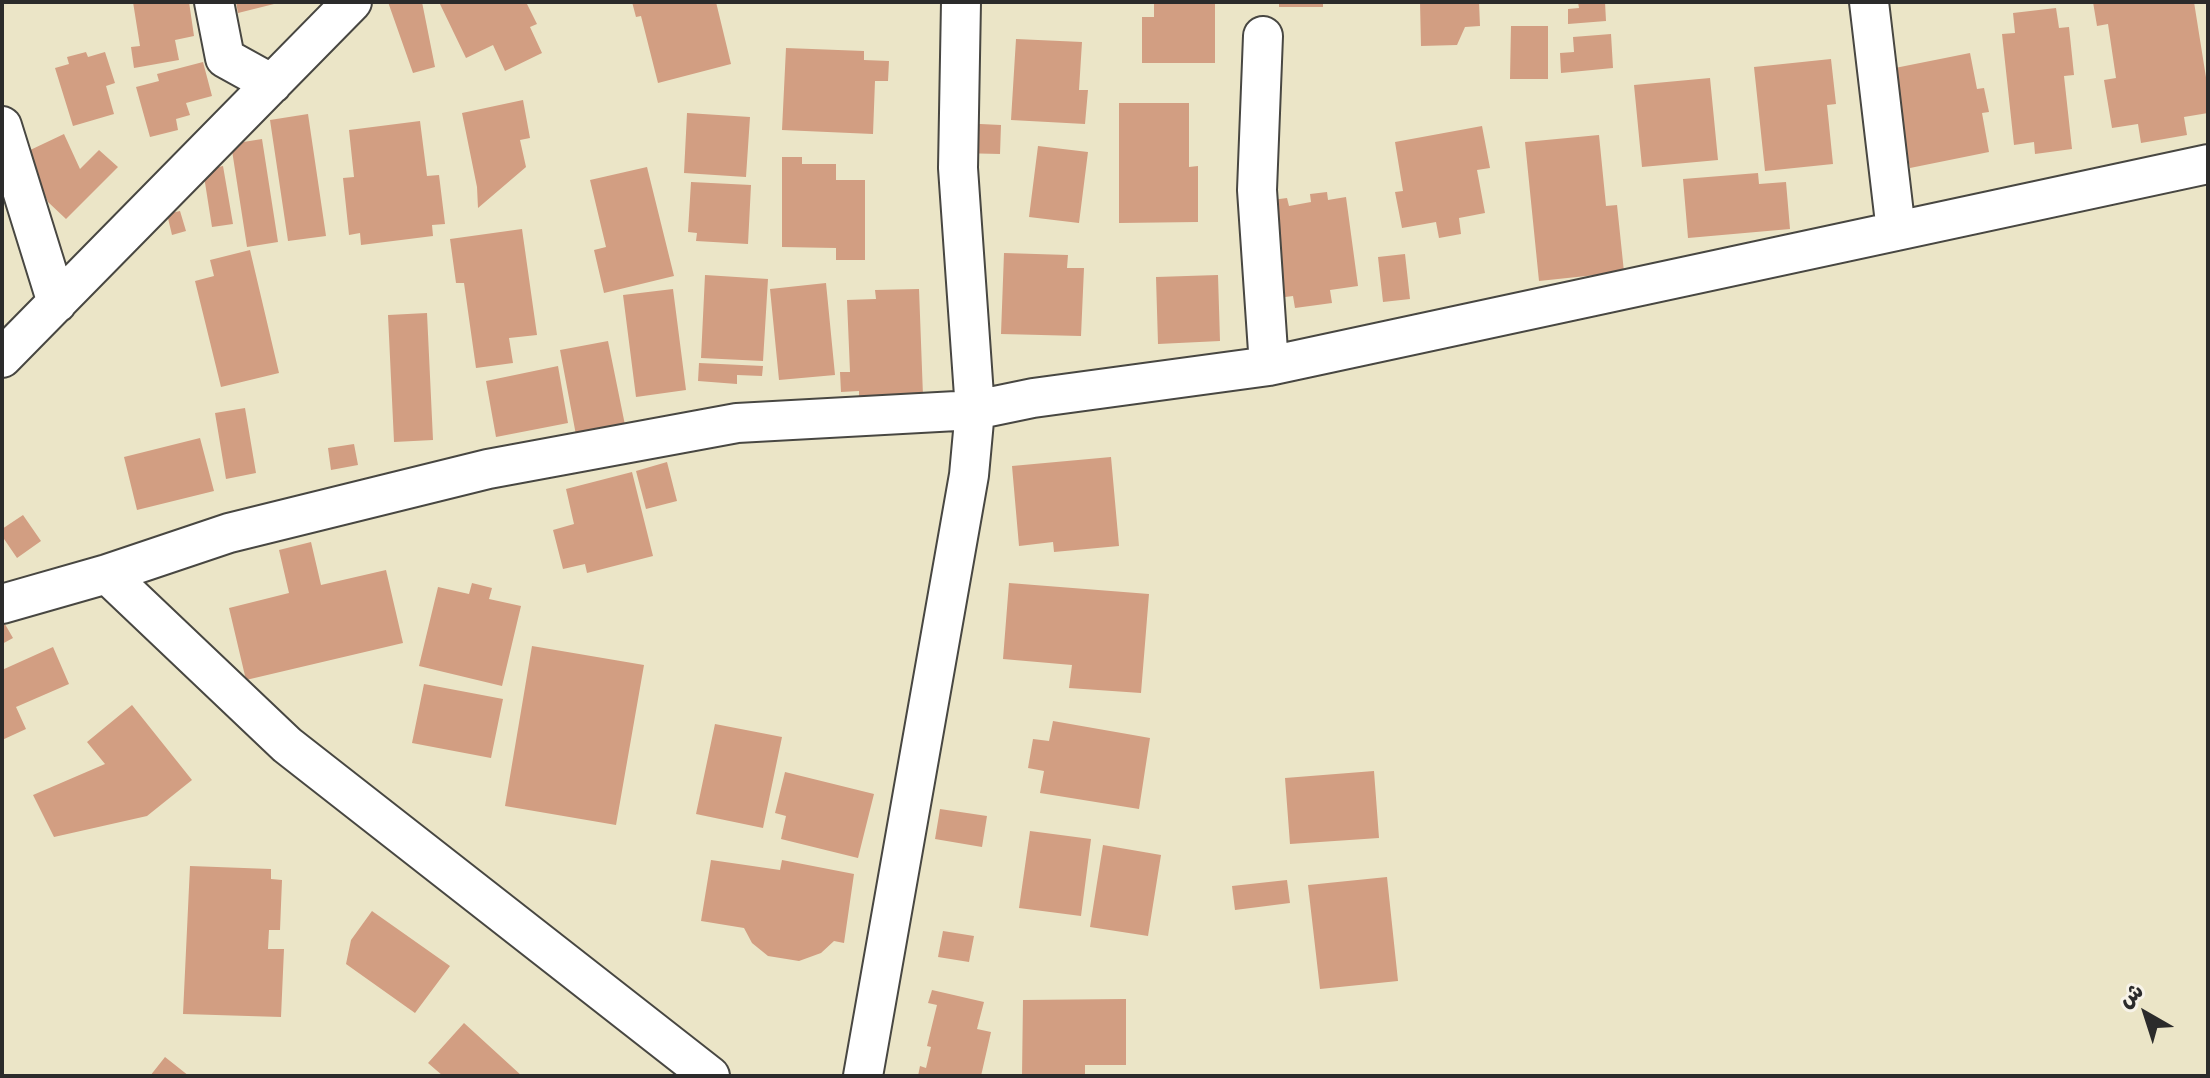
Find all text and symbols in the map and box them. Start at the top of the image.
north arrow [2106,974,2186,1054]
text: ش [2113,977,2149,1014]

